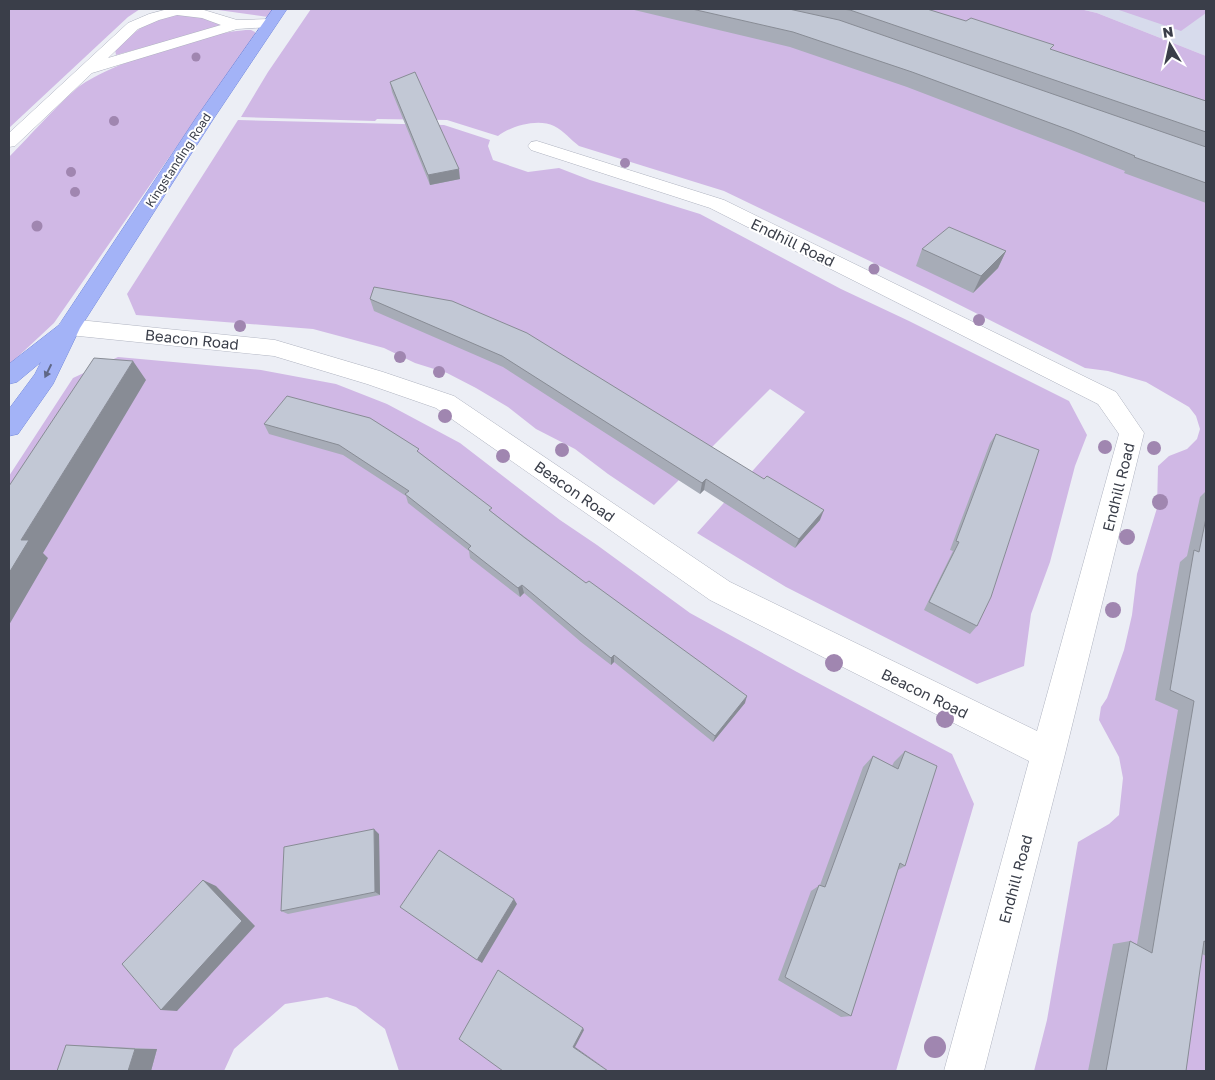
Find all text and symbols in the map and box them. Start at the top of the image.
north arrow [1145,20,1195,70]
text: N [1161,22,1174,41]
street label: Kingstanding Road [142,110,214,210]
street label: Endhill Road [748,214,838,270]
street label: Beacon Road [144,325,240,353]
one-way arrow [44,364,52,378]
street label: Endhill Road [1098,441,1138,533]
street label: Beacon Road [531,457,619,525]
street label: Beacon Road [879,664,971,722]
street label: Endhill Road [995,833,1035,925]

